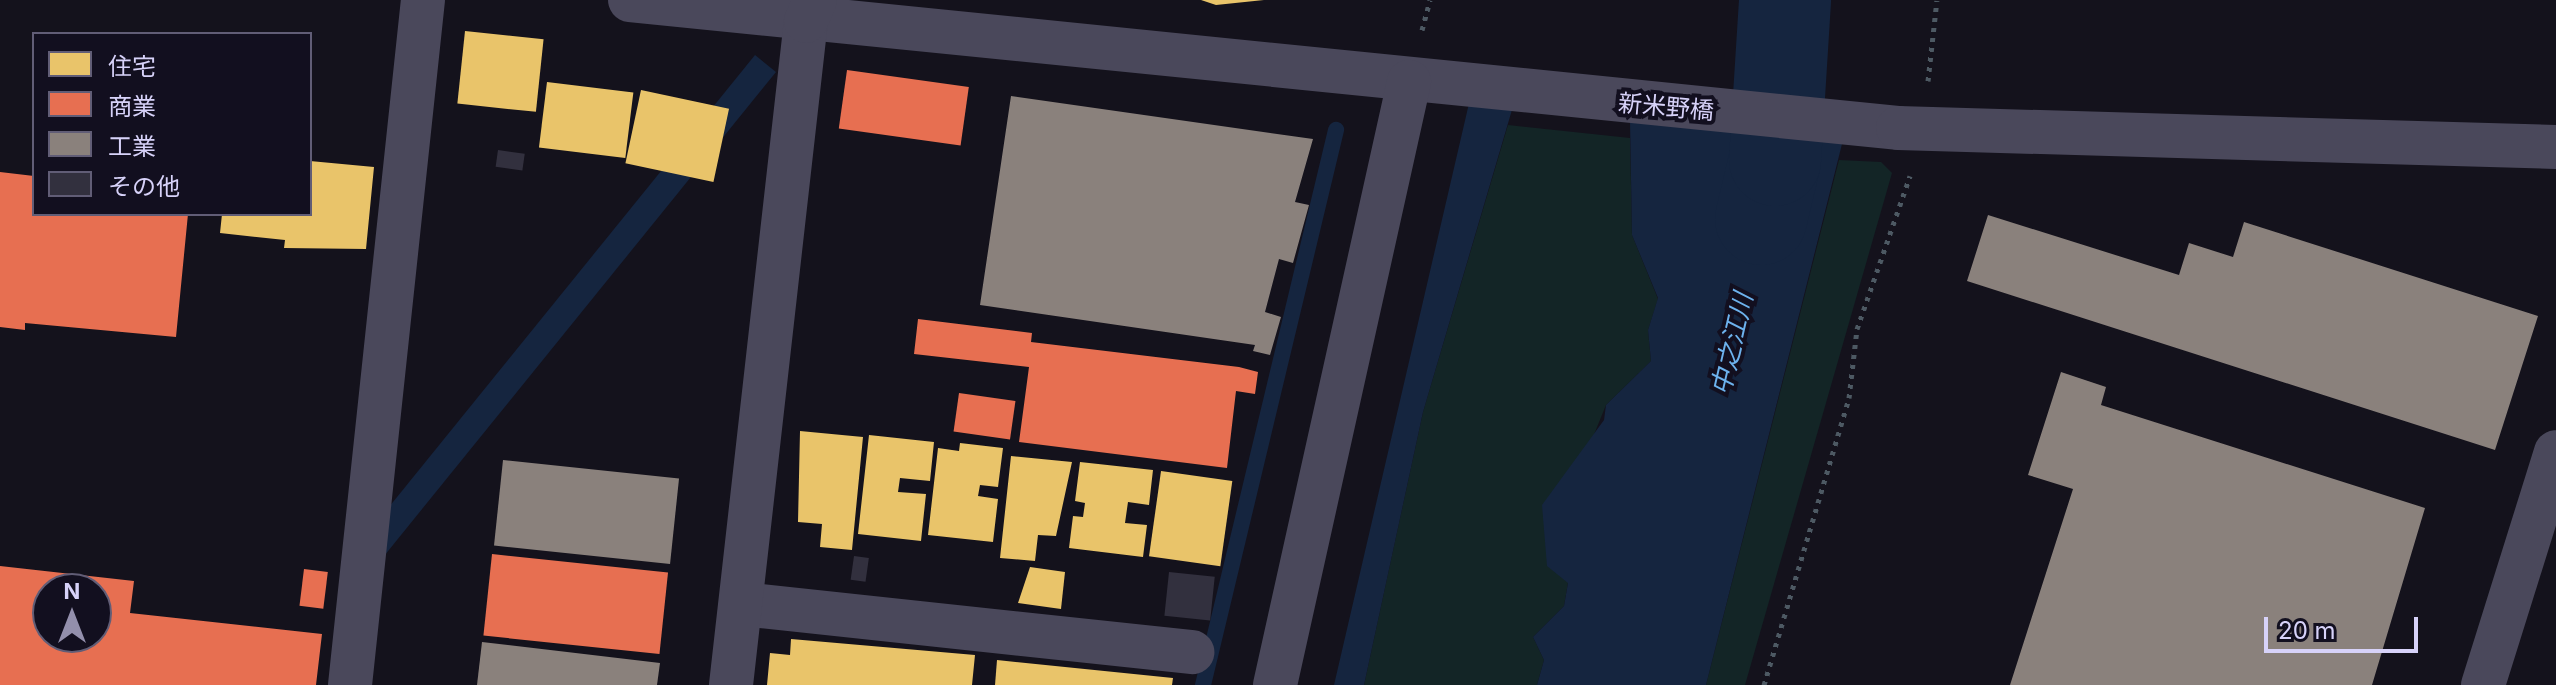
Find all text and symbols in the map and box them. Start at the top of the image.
legend [32,32,312,216]
text: 住宅 [108,52,156,81]
street label: 新米野橋 [1617,88,1715,126]
text: 商業 [108,92,156,121]
text: 工業 [108,132,156,161]
text: その他 [108,172,180,201]
water label: 中之江川 [1705,290,1759,398]
north arrow [32,573,112,653]
text: N [64,578,80,604]
scale bar [2268,601,2422,651]
text: 20 m [2278,616,2336,645]

